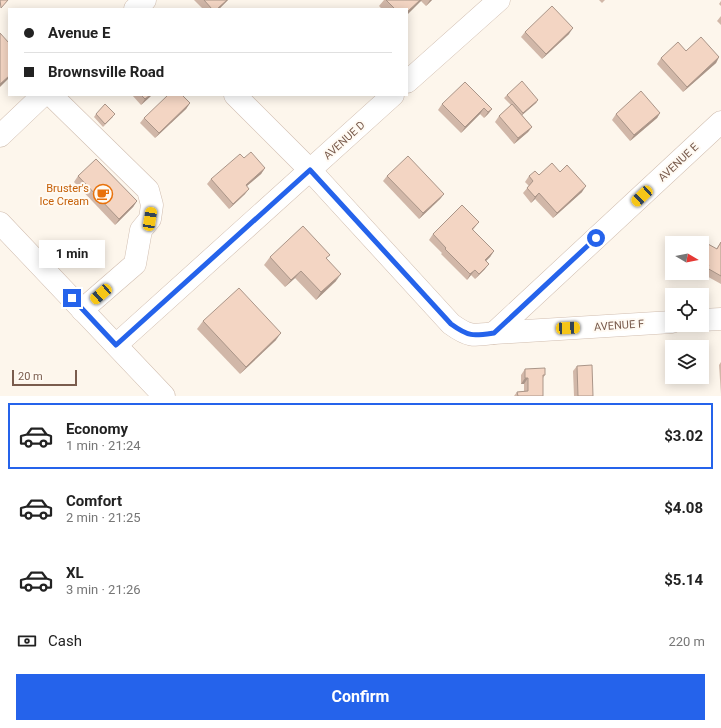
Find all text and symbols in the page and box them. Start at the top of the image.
text: Avenue E [48,24,110,42]
text: Brownsville Road [48,63,164,81]
street label: AVENUE D [321,118,368,162]
street label: AVENUE E [656,140,701,184]
place label: Bruster's Ice Cream [39,182,89,208]
cafe icon: Bruster's Ice Cream [92,183,114,205]
car [629,183,655,209]
car [142,206,158,232]
route start [587,229,605,247]
north arrow [665,236,709,280]
map controls [665,236,709,384]
callout: 1 min [39,240,105,268]
text: 1 min [56,246,88,261]
car [88,282,114,306]
button: locate [665,288,709,332]
route end [63,289,81,307]
street label: AVENUE F [594,317,644,334]
car [556,321,580,335]
button: layers [665,340,709,384]
scale bar [12,368,77,387]
text: 20 m [18,370,43,383]
icon: car [18,418,54,454]
text: Economy [66,420,128,438]
text: $3.02 [664,427,703,445]
text: 1 min · 21:24 [66,438,141,453]
icon: car [18,490,54,526]
text: Comfort [66,492,122,510]
text: $4.08 [664,499,703,517]
text: 2 min · 21:25 [66,510,141,525]
icon: car [18,562,54,598]
text: XL [66,564,84,582]
text: $5.14 [664,571,703,589]
text: 3 min · 21:26 [66,582,141,597]
icon: cash [16,630,38,652]
text: Cash [48,632,82,650]
text: 220 m [668,634,705,649]
button: Confirm [16,674,705,720]

